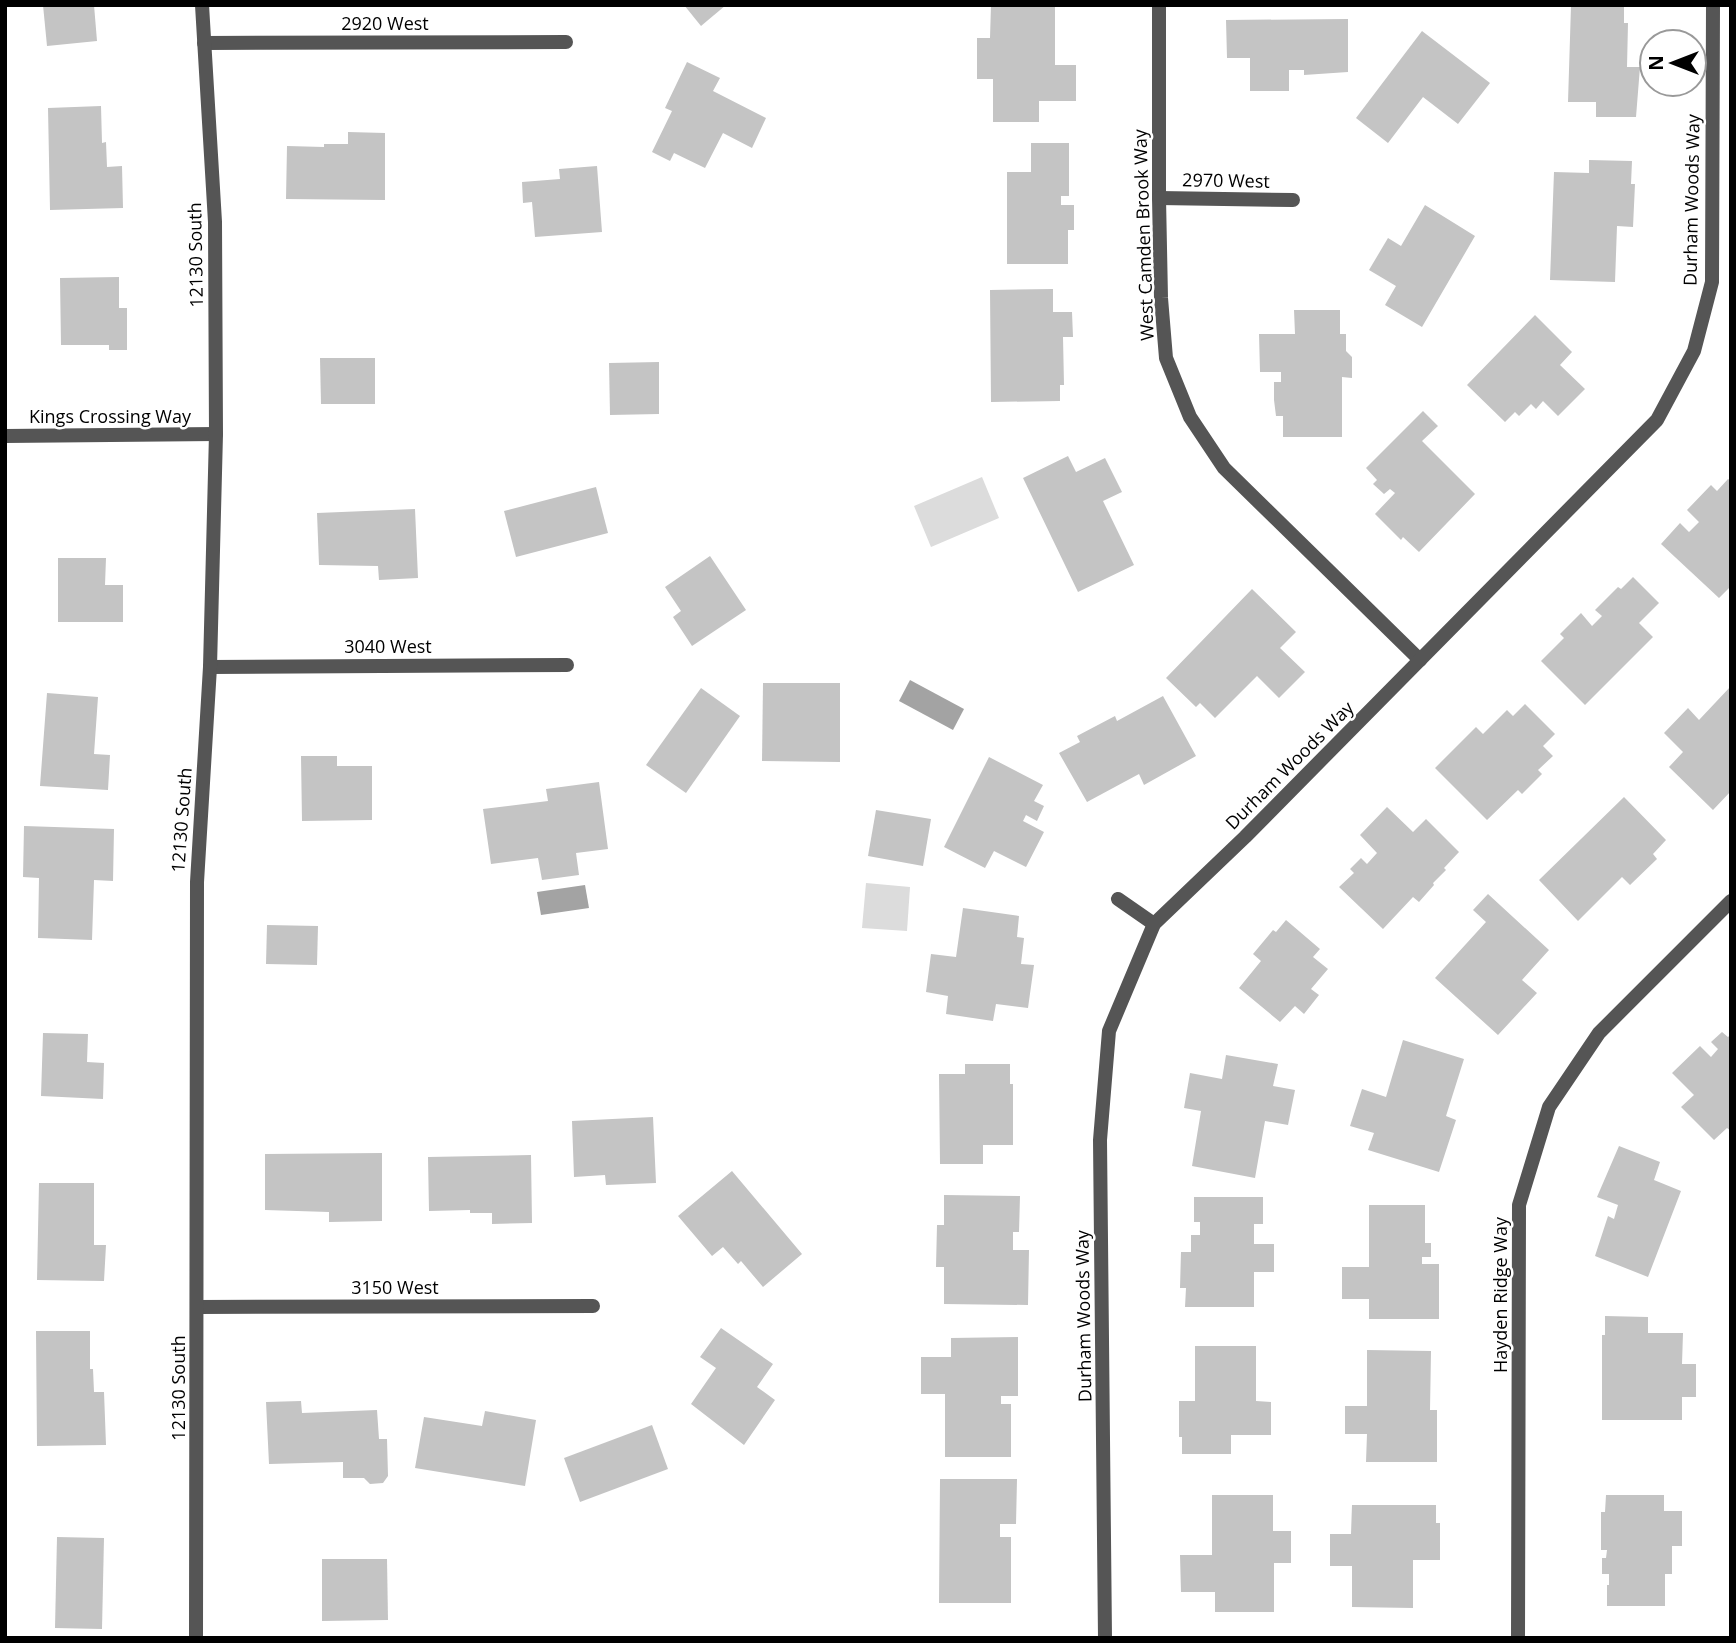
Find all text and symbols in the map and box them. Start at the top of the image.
street label: 2920 West [341,11,429,35]
north arrow [1638,28,1708,98]
text: N [1643,55,1669,71]
street label: Durham Woods Way [1678,113,1705,286]
street label: West Camden Brook Way [1127,128,1159,341]
street label: 2970 West [1182,167,1270,193]
street label: 12130 South [182,202,208,308]
street label: Kings Crossing Way [29,404,192,428]
street label: 3040 West [344,634,432,658]
street label: Durham Woods Way [1220,695,1359,834]
street label: 12130 South [165,767,197,873]
street label: Hayden Ridge Way [1488,1216,1512,1373]
street label: Durham Woods Way [1069,1229,1096,1402]
street label: 3150 West [351,1275,439,1299]
street label: 12130 South [166,1335,190,1441]

